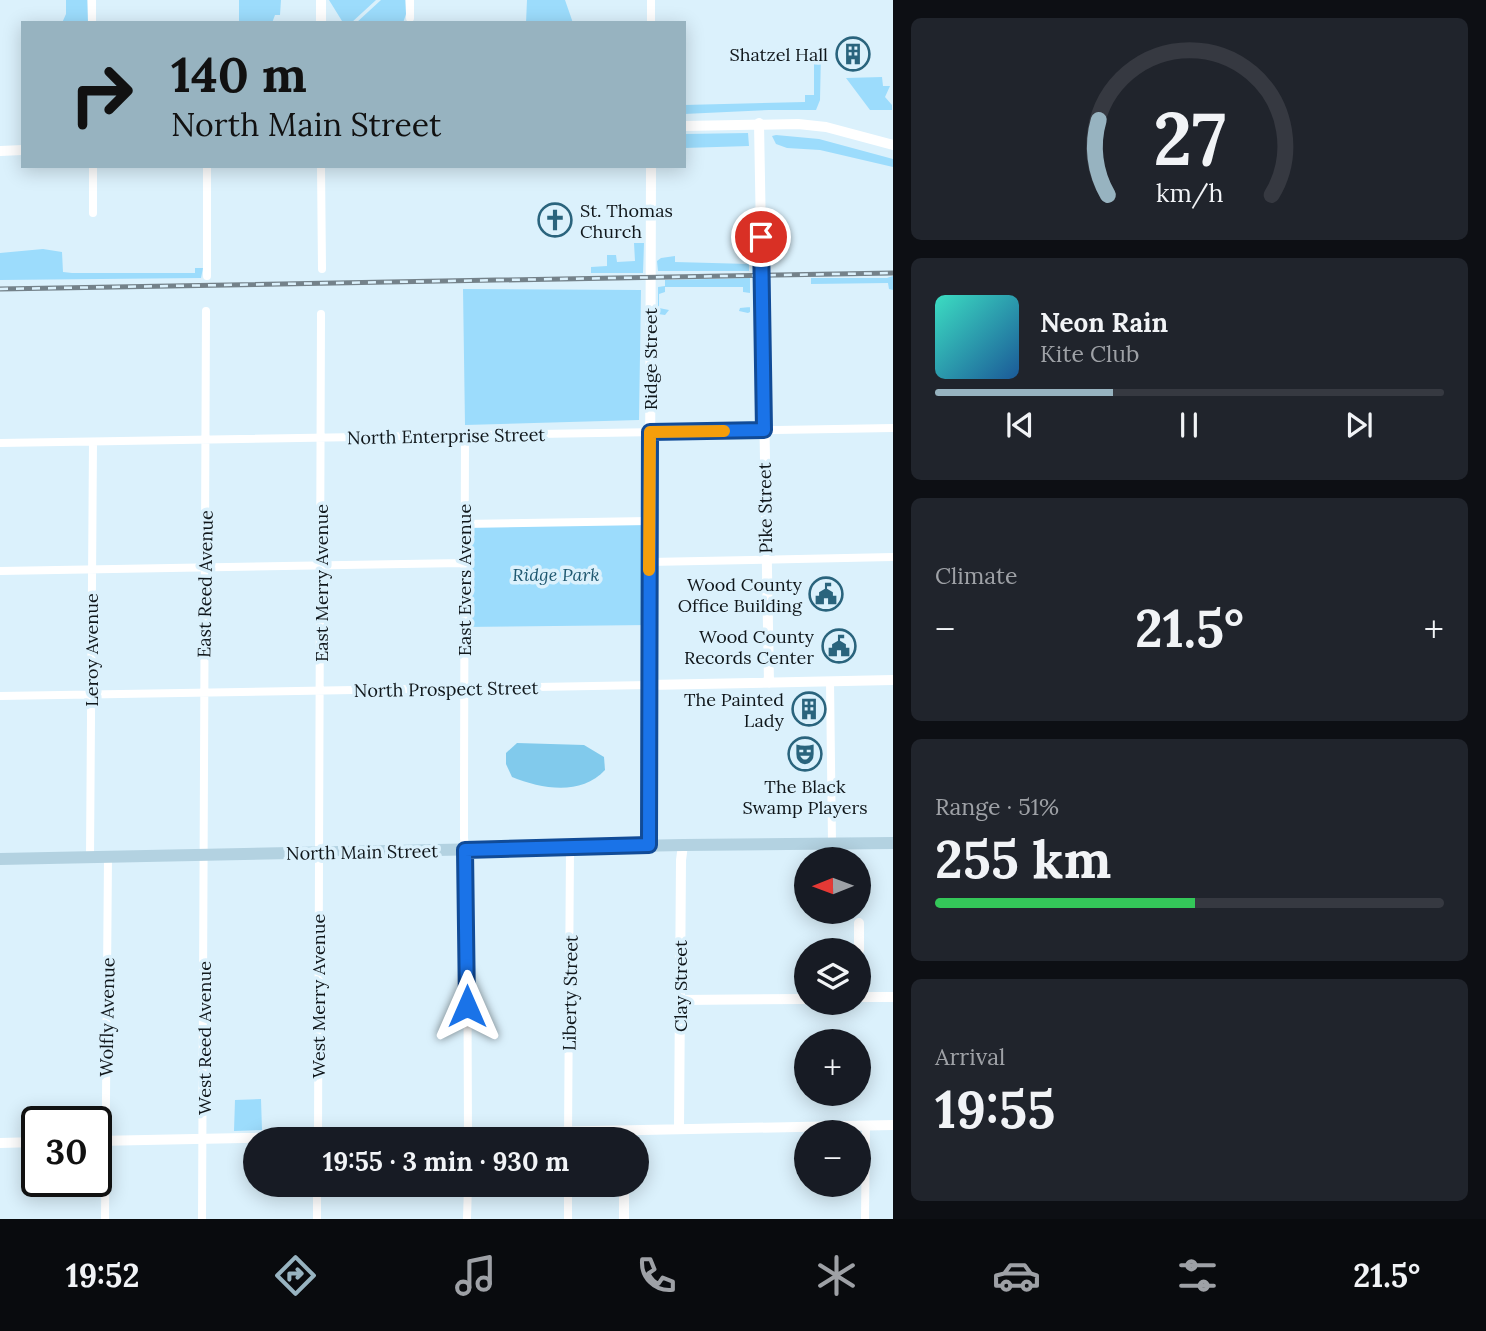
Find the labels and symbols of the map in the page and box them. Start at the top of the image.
building icon: Shatzel Hall [834,35,872,73]
place label: Shatzel Hall [729,43,828,66]
place label: St. Thomas Church [580,199,673,243]
church icon: St. Thomas Church [536,201,574,239]
pin [731,207,791,267]
street label: Ridge Street [639,308,662,410]
street label: North Enterprise Street [347,423,545,449]
street label: Pike Street [753,462,777,554]
street label: East Merry Avenue [310,504,333,662]
street label: East Evers Avenue [453,504,476,656]
street label: East Reed Avenue [192,510,218,658]
park label: Ridge Park [512,563,600,586]
place label: Wood County Office Building [678,573,803,617]
public building icon: Wood County Office Building [807,575,845,613]
street label: Leroy Avenue [80,593,103,707]
place label: Wood County Records Center [684,625,814,669]
public building icon: Wood County Records Center [820,627,858,665]
street label: North Prospect Street [354,676,538,702]
place label: The Painted Lady [684,688,784,732]
building icon: The Painted Lady [790,690,828,728]
theatre icon: The Black Swamp Players [786,735,824,773]
place label: The Black Swamp Players [742,775,868,819]
street label: North Main Street [286,839,438,865]
north arrow [794,847,872,924]
street label: West Merry Avenue [307,914,330,1078]
street label: Liberty Street [557,935,583,1051]
street label: Clay Street [669,940,692,1032]
street label: Wolfly Avenue [94,957,120,1077]
street label: West Reed Avenue [193,961,216,1115]
position arrow [430,969,504,1043]
speed limit sign: 30 [21,1106,112,1197]

